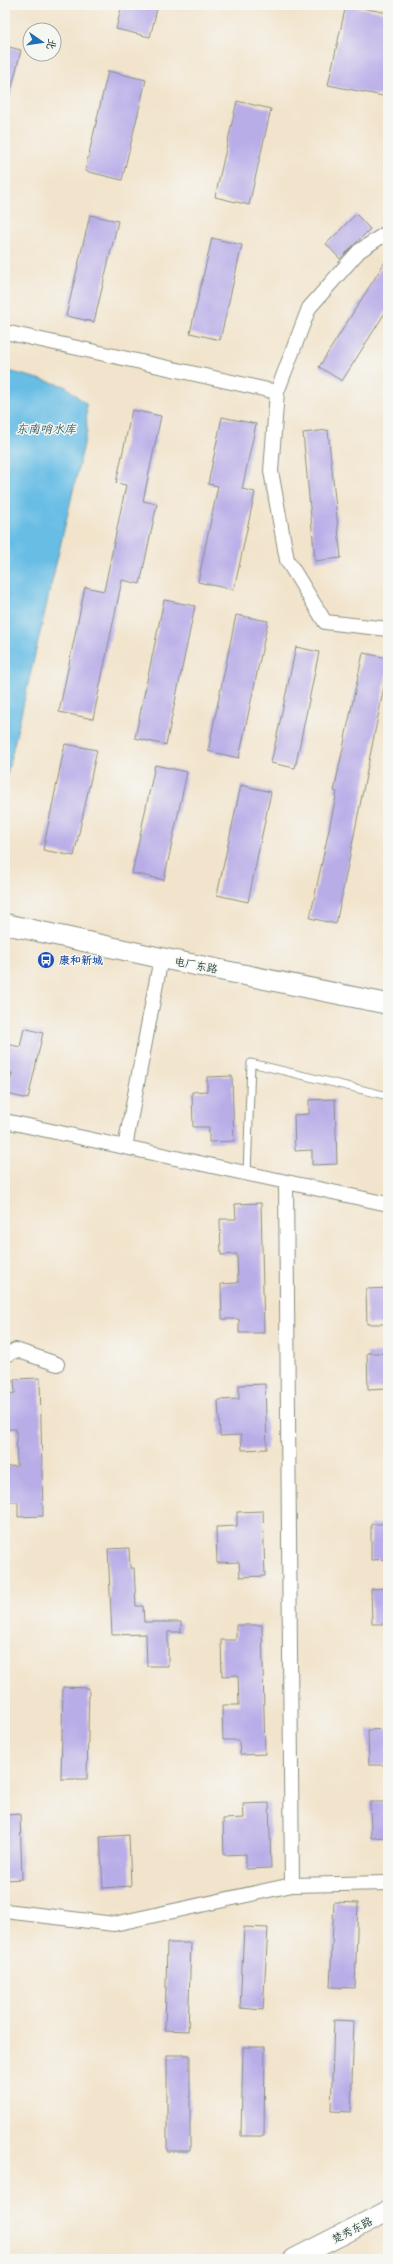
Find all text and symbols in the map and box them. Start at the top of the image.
north arrow [22,22,62,62]
text: 北 [44,37,60,51]
water label: 东南哨水库 [16,421,77,436]
bus stop icon: 康和新城 [36,950,56,970]
place label: 康和新城 [59,953,103,967]
street label: 电厂东路 [173,954,219,976]
street label: 楚秀东路 [329,2214,375,2246]

